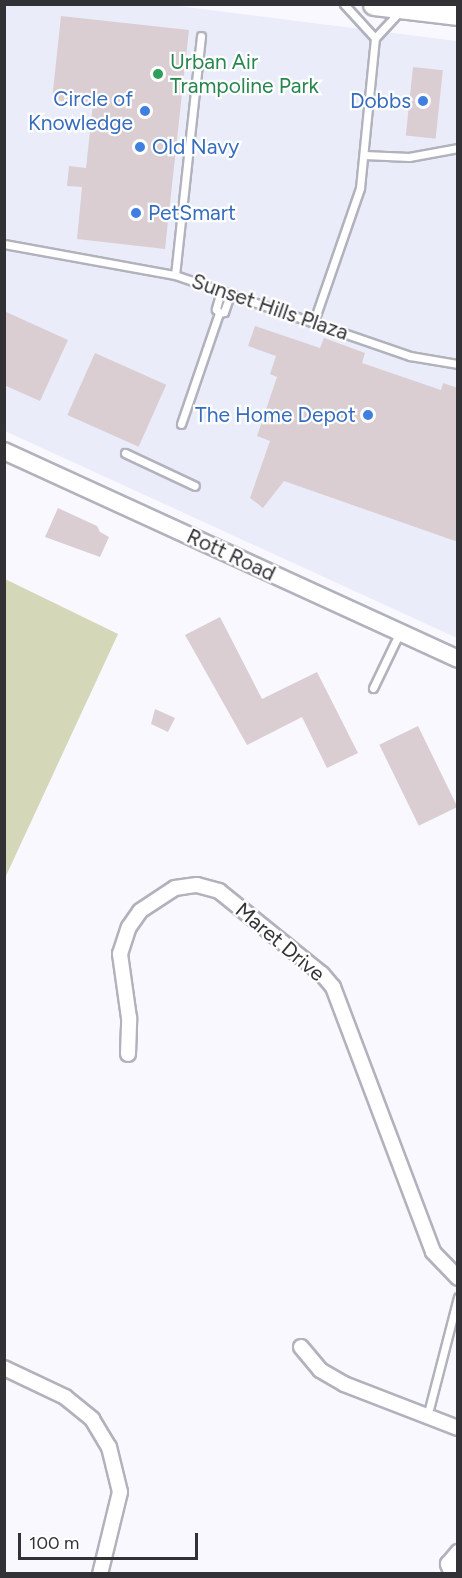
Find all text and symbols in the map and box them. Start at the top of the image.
place label: Urban Air Trampoline Park [170,49,319,99]
marker: Urban Air Trampoline Park [151,67,165,81]
place label: Circle of Knowledge [28,86,133,136]
place label: Dobbs [350,88,411,114]
marker: Dobbs [416,94,430,108]
marker: Circle of Knowledge [138,104,152,118]
place label: Old Navy [152,134,239,160]
marker: Old Navy [133,140,147,154]
place label: PetSmart [148,200,236,226]
marker: PetSmart [129,206,143,220]
street label: Sunset Hills Plaza [188,268,352,346]
place label: The Home Depot [195,402,356,428]
marker: The Home Depot [361,408,375,422]
street label: Rott Road [183,524,279,586]
street label: Maret Drive [230,897,330,987]
scale bar [21,1521,201,1559]
text: 100 m [29,1532,79,1554]

